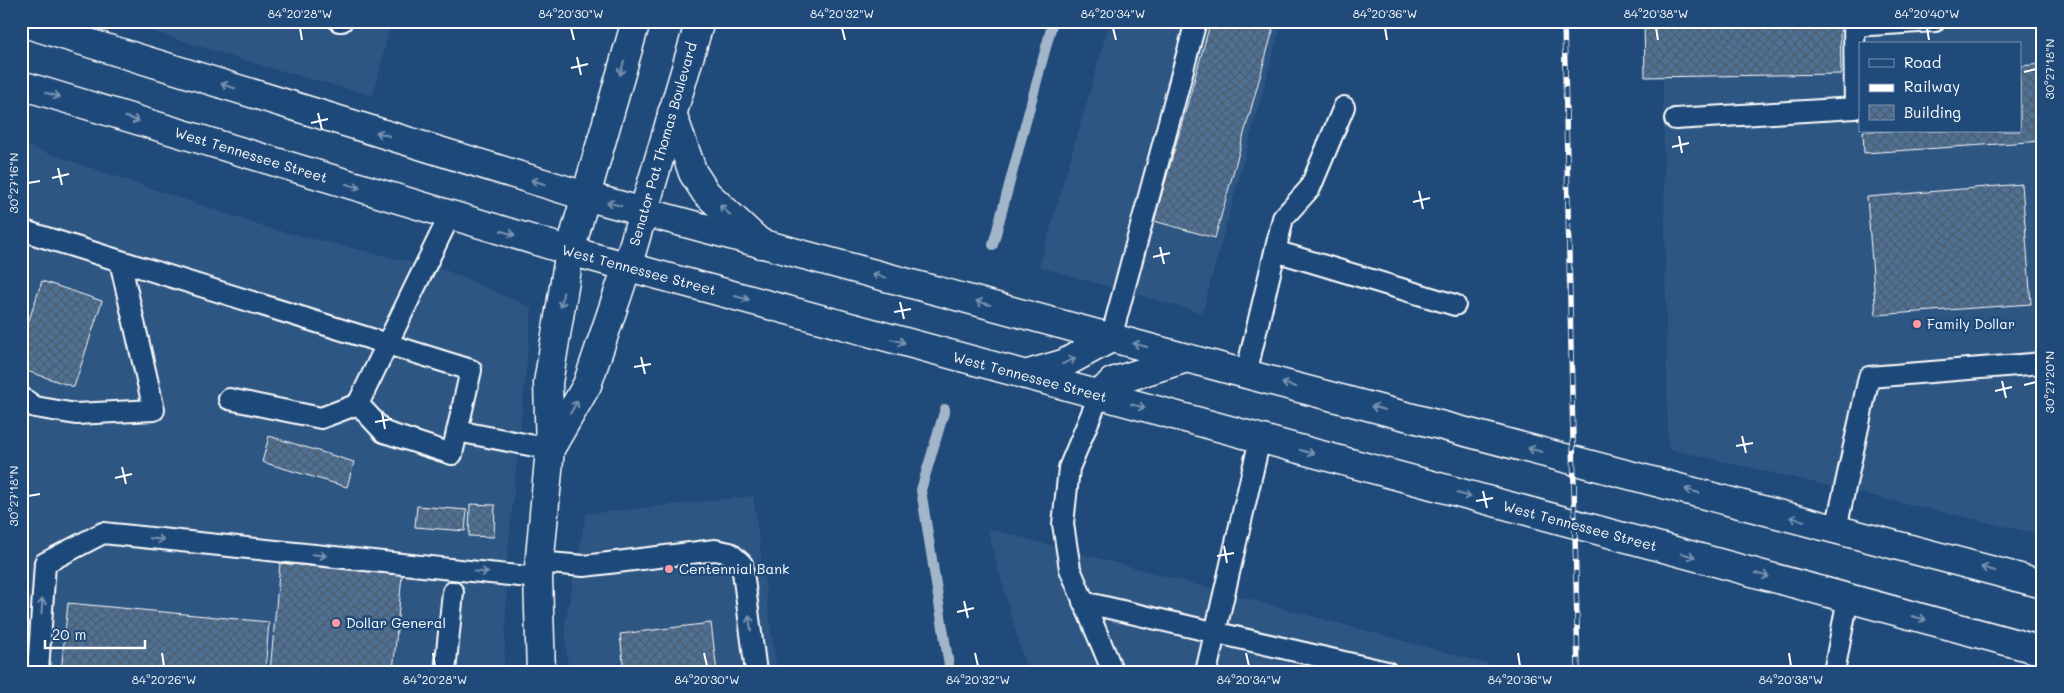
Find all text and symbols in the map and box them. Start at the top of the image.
text: 84°20'28"W [268,5,332,21]
text: 84°20'30"W [539,5,603,21]
text: 84°20'32"W [810,5,874,21]
text: 84°20'34"W [1081,5,1145,21]
text: 84°20'36"W [1353,5,1417,21]
text: 84°20'38"W [1624,5,1688,21]
text: 84°20'40"W [1895,5,1959,21]
text: 30°27'18"N [2041,39,2057,99]
street label: Senator Pat Thomas Boulevard [624,40,701,248]
legend [1859,42,2022,132]
text: Road [1904,52,1941,72]
one-way arrow [617,59,626,75]
text: Railway [1904,76,1960,96]
one-way arrow [220,81,236,91]
one-way arrow [45,91,61,100]
text: Building [1904,102,1961,122]
one-way arrow [124,114,140,124]
street label: West Tennessee Street [172,122,330,187]
one-way arrow [376,129,392,138]
text: 30°27'16"N [5,153,21,213]
one-way arrow [531,177,547,186]
one-way arrow [344,181,360,191]
one-way arrow [606,199,622,208]
one-way arrow [718,205,731,216]
one-way arrow [500,228,516,238]
street label: West Tennessee Street [560,240,718,299]
one-way arrow [872,270,888,280]
one-way arrow [557,291,567,307]
one-way arrow [733,294,749,303]
one-way arrow [975,298,991,308]
place label: Family Dollar [1927,314,2015,333]
marker: Family Dollar [1911,318,1923,330]
one-way arrow [890,337,906,346]
one-way arrow [1132,340,1148,350]
street label: West Tennessee Street [951,347,1109,406]
text: 30°27'20"N [2041,351,2057,413]
one-way arrow [1061,356,1076,365]
one-way arrow [1281,380,1297,389]
one-way arrow [570,401,580,415]
one-way arrow [1130,402,1146,412]
one-way arrow [1370,403,1386,413]
one-way arrow [1528,445,1544,454]
one-way arrow [1299,448,1315,457]
text: 30°27'18"N [5,466,21,526]
one-way arrow [1685,486,1701,495]
one-way arrow [1456,490,1472,500]
street label: West Tennessee Street [1501,496,1659,555]
one-way arrow [1789,514,1805,523]
one-way arrow [149,534,165,544]
one-way arrow [311,550,327,560]
one-way arrow [1680,551,1696,561]
place label: Centennial Bank [679,559,789,578]
marker: Centennial Bank [663,563,675,575]
one-way arrow [1980,564,1996,573]
one-way arrow [472,567,488,577]
one-way arrow [1753,571,1769,580]
one-way arrow [38,598,47,614]
place label: Dollar General [346,613,446,632]
one-way arrow [1910,613,1926,623]
one-way arrow [745,616,755,632]
marker: Dollar General [330,617,342,629]
scale bar [45,618,145,650]
text: 20 m [52,624,86,644]
text: 84°20'26"W [132,671,196,687]
text: 84°20'28"W [403,671,467,687]
text: 84°20'30"W [675,671,739,687]
text: 84°20'32"W [946,671,1010,687]
text: 84°20'34"W [1217,671,1281,687]
text: 84°20'36"W [1488,671,1552,687]
text: 84°20'38"W [1759,671,1823,687]

